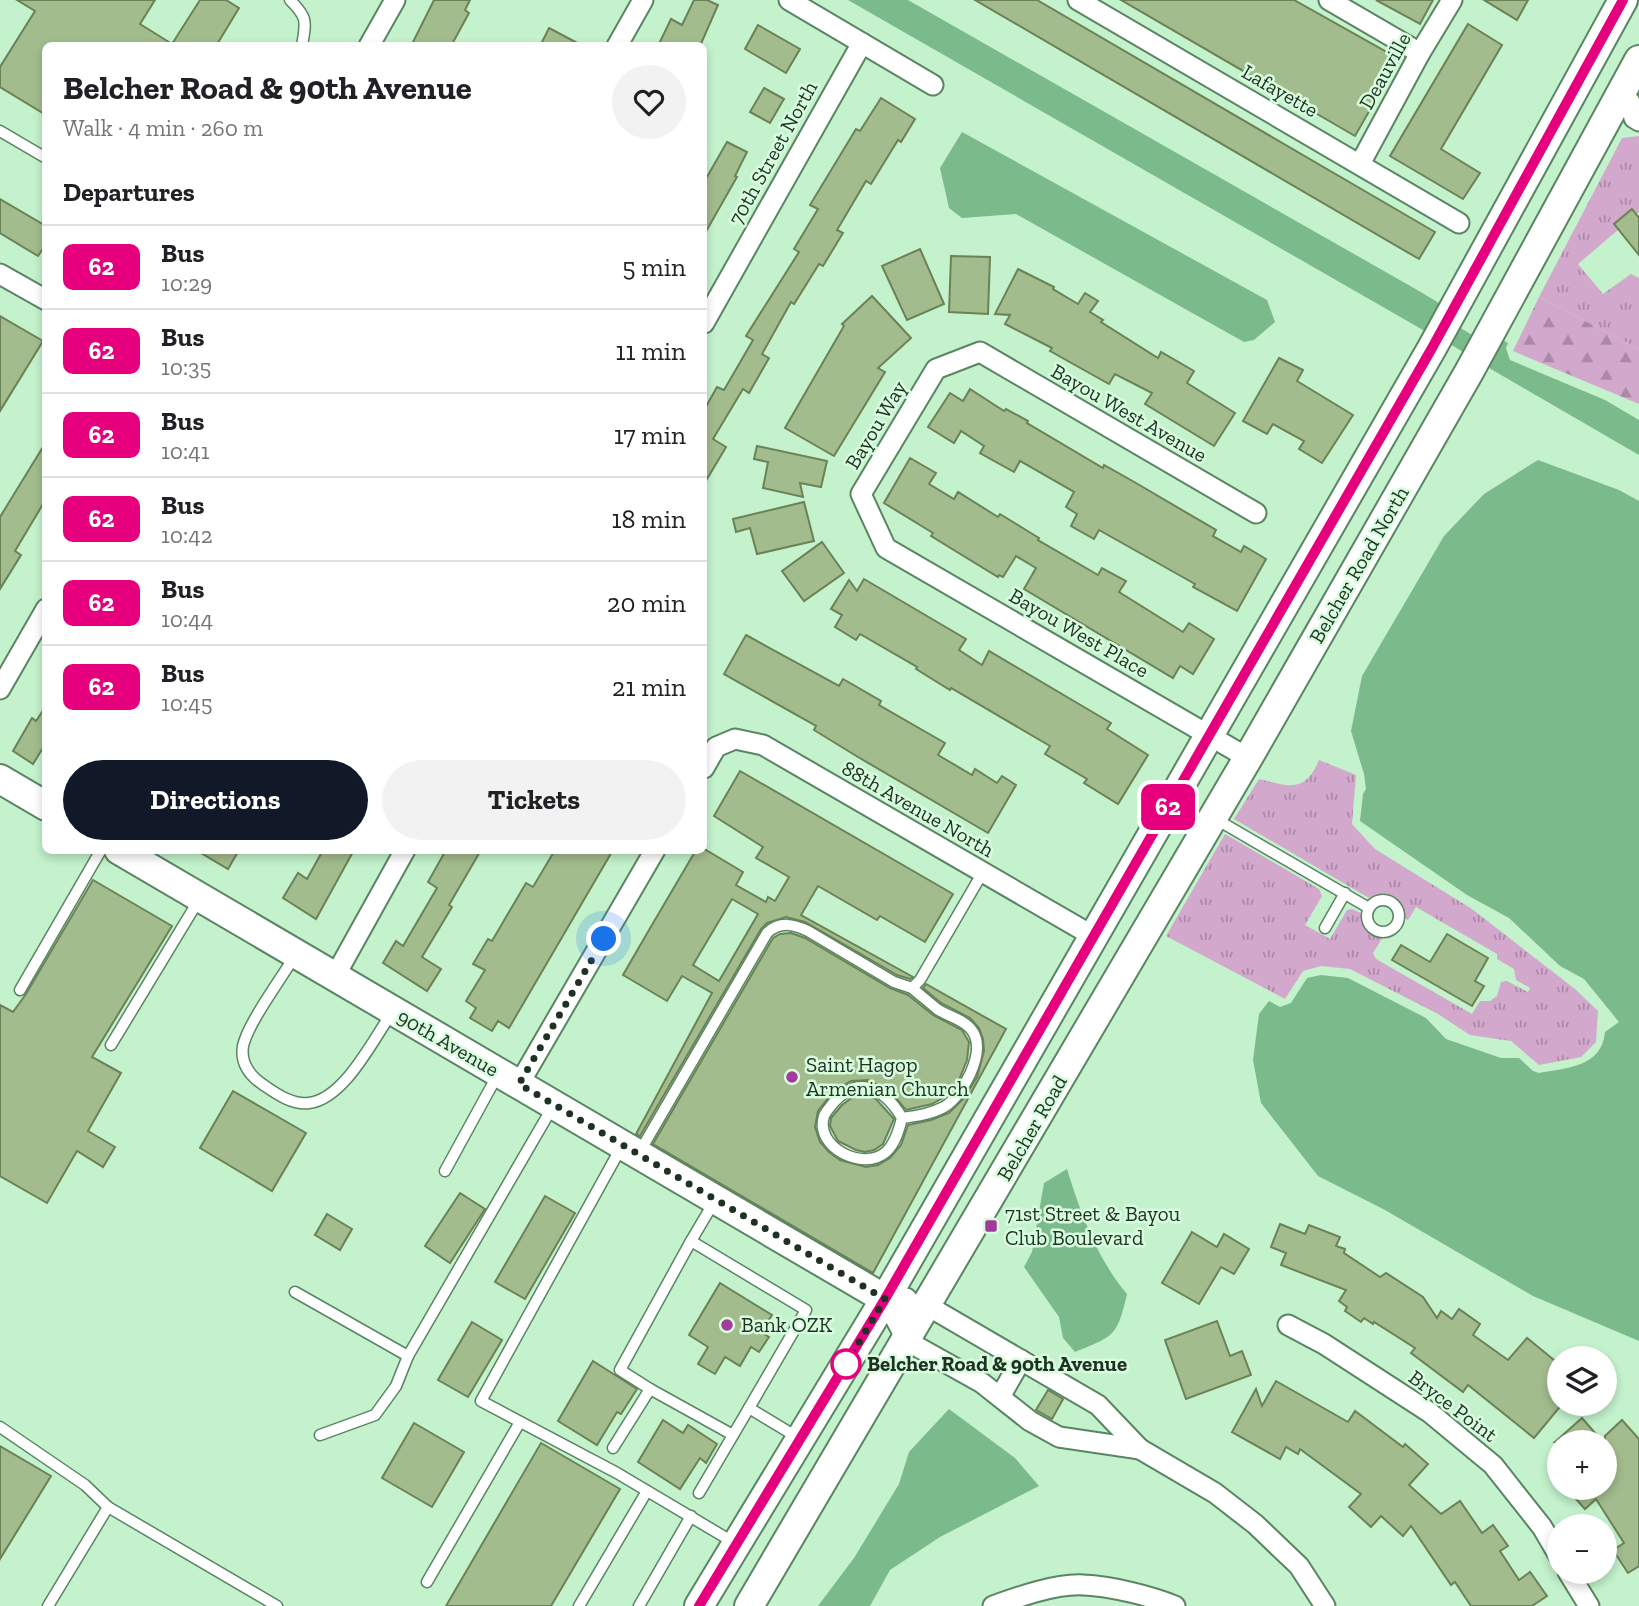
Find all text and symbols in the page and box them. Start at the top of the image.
street label: Deauville [1353,28,1416,114]
street label: Lafayette [1238,59,1323,122]
button: heart [612,65,686,139]
text: Belcher Road & 90th Avenue [63,68,472,107]
street label: 70th Street North [723,76,822,229]
text: Walk · 4 min · 260 m [63,114,263,142]
text: Departures [63,176,195,208]
text: Bus [161,237,204,269]
text: 5 min [622,251,686,283]
text: 62 [89,252,114,281]
text: 10:29 [161,269,212,297]
text: Bus [161,321,204,353]
text: 11 min [615,335,686,367]
text: 62 [89,336,114,365]
text: 10:35 [161,353,211,381]
street label: Bayou West Avenue [1047,358,1212,467]
street label: Bayou Way [839,376,912,473]
text: Bus [161,405,204,437]
text: 17 min [614,419,686,451]
text: 62 [89,420,114,449]
text: 10:41 [161,437,210,465]
street label: Belcher Road North [1304,482,1414,648]
text: Bus [161,489,204,521]
text: 18 min [611,503,686,535]
text: 62 [89,504,114,533]
text: 10:42 [161,521,213,549]
text: Bus [161,573,204,605]
street label: Bayou West Place [1005,582,1154,683]
text: 20 min [607,587,686,619]
text: 62 [89,588,114,617]
text: 10:44 [161,605,213,633]
text: Bus [161,657,204,689]
text: 21 min [612,671,686,703]
text: 62 [89,672,114,701]
text: 10:45 [161,689,212,717]
street label: 88th Avenue North [838,755,999,862]
button: Directions [63,760,368,840]
button: Tickets [382,760,686,840]
line badge: 62 [1136,784,1200,830]
text: 62 [1155,792,1181,821]
your location [586,921,621,956]
street label: 90th Avenue [393,1003,504,1082]
place label: Saint Hagop Armenian Church [806,1052,969,1101]
marker: Saint Hagop Armenian Church [784,1069,800,1085]
street label: Belcher Road [991,1070,1072,1185]
place label: 71st Street & Bayou Club Boulevard [1005,1201,1181,1250]
marker: 71st Street & Bayou Club Boulevard [983,1218,999,1234]
place label: Bank OZK [741,1312,833,1337]
marker: Bank OZK [719,1317,735,1333]
map controls [1547,1346,1617,1584]
button: layers [1547,1346,1617,1416]
marker: Belcher Road & 90th Avenue [831,1349,861,1379]
place label: Belcher Road & 90th Avenue [867,1351,1127,1376]
street label: Bryce Point [1404,1364,1503,1447]
button: + [1547,1430,1617,1500]
button: − [1547,1514,1617,1584]

